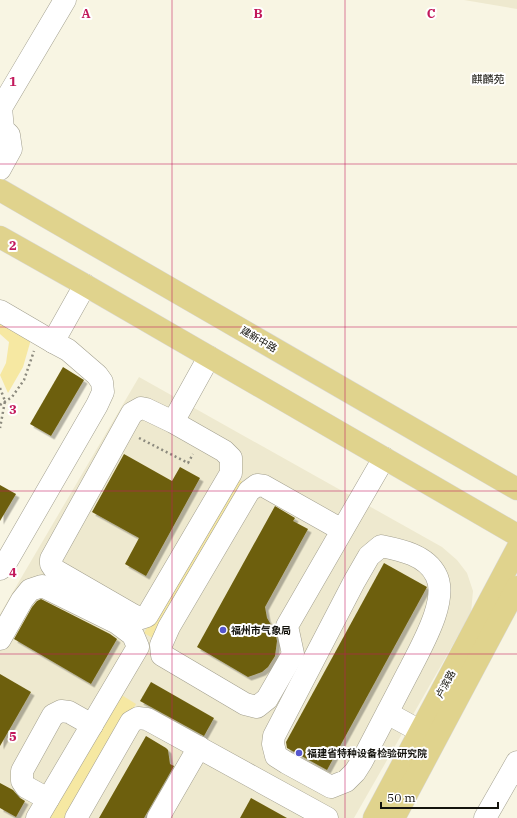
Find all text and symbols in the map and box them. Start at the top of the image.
text: A [81,5,91,22]
text: B [253,5,263,22]
text: C [427,5,436,22]
district label: 麒麟苑 [472,72,505,86]
text: 1 [9,73,17,90]
text: 2 [9,237,17,254]
street label: 建新中路 [238,324,279,355]
text: 3 [9,401,17,418]
text: 4 [9,564,17,581]
place label: 福州市气象局 [231,624,291,637]
marker: 福州市气象局 [218,625,228,635]
street label: 卢滨路 [433,668,458,701]
text: 5 [9,728,17,745]
place label: 福建省特种设备检验研究院 [307,747,427,760]
marker: 福建省特种设备检验研究院 [294,748,304,758]
scale bar [381,784,498,810]
text: 50 m [387,790,416,805]

